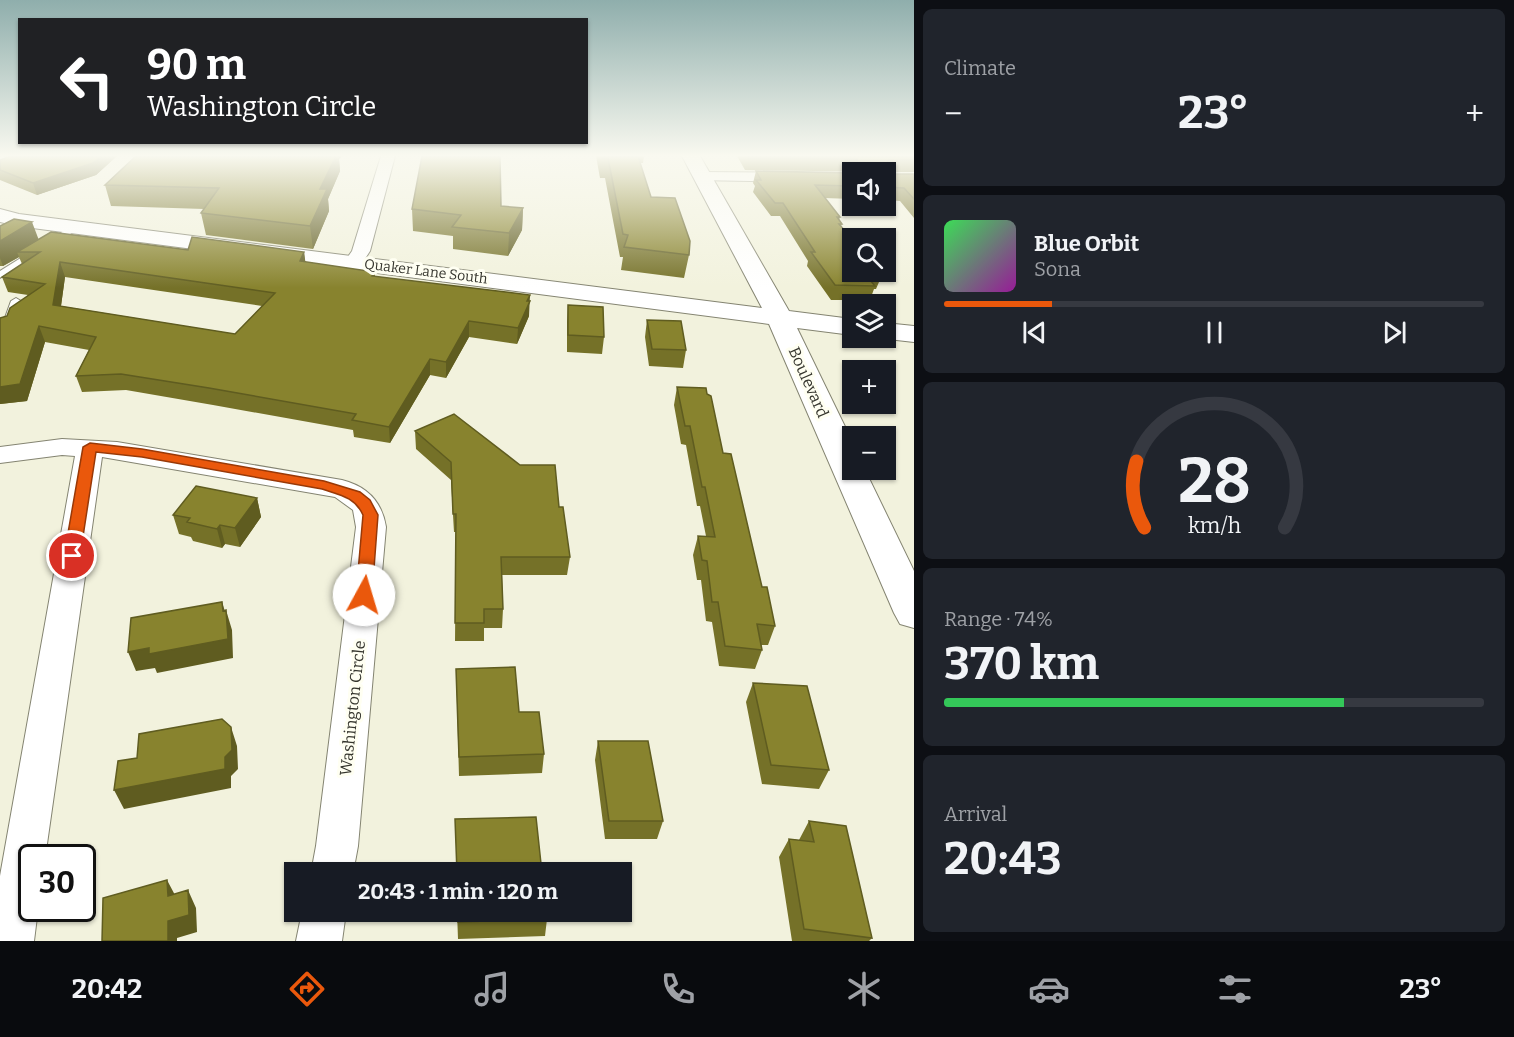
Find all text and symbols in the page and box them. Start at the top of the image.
text: 90 m [147,40,246,90]
icon: left [48,42,126,120]
text: Climate [944,56,1016,80]
text: 23° [1178,86,1249,140]
text: Washington Circle [147,91,376,123]
text: − [944,94,962,134]
text: + [1465,94,1484,134]
map controls [842,162,896,480]
button: sound [842,162,896,216]
button: search [842,228,896,282]
text: Blue Orbit [1034,230,1139,257]
street label: Quaker Lane South [363,256,489,288]
text: Sona [1034,257,1081,281]
button: layers [842,294,896,348]
icon: previous [1018,316,1051,349]
icon: pause [1198,316,1231,349]
icon: next [1378,316,1411,349]
street label: Boulevard [785,344,833,421]
button: + [842,360,896,414]
button: − [842,426,896,480]
text: 28 [1178,444,1250,519]
text: km/h [1187,513,1241,539]
pin [46,530,97,581]
icon: arrive [55,539,88,572]
position arrow [332,563,396,627]
text: Range · 74% [944,607,1053,631]
text: 370 km [944,637,1099,691]
street label: Washington Circle [336,640,369,777]
text: Arrival [944,802,1007,826]
text: 20:43 [944,832,1062,886]
speed limit sign: 30 [18,844,96,922]
text: 20:43 · 1 min · 120 m [358,878,558,905]
icon: directions [286,968,328,1010]
icon: music [471,968,513,1010]
icon: phone [657,968,699,1010]
icon: climate [843,968,885,1010]
icon: car [1028,968,1070,1010]
icon: filters [1214,968,1256,1010]
text: 20:42 [72,973,142,1005]
text: 23° [1399,973,1442,1005]

